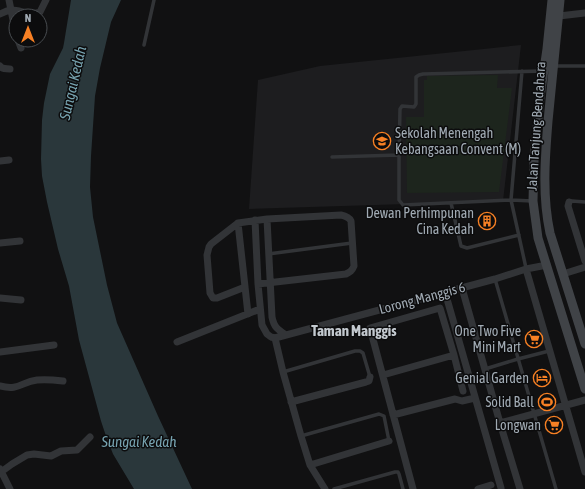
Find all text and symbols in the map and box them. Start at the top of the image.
north arrow [8,8,48,48]
text: N [25,12,31,24]
water label: Sungai Kedah [56,44,89,122]
street label: Jalan Tanjung Bendahara [523,61,549,191]
place label: Sekolah Menengah Kebangsaan Convent (M) [395,125,521,157]
school or university icon: Sekolah Menengah Kebangsaan Convent (M) [372,131,392,151]
place label: Dewan Perhimpunan Cina Kedah [366,205,474,237]
building icon: Dewan Perhimpunan Cina Kedah [477,211,497,231]
street label: Lorong Manggis 6 [377,279,467,317]
district label: Taman Manggis [311,322,397,339]
place label: One Two Five Mini Mart [455,323,521,355]
supermarket icon: One Two Five Mini Mart [524,329,544,349]
hotel icon: Genial Garden [532,368,552,388]
place label: Genial Garden [455,370,529,386]
sports icon: Solid Ball [537,392,557,412]
place label: Solid Ball [485,394,534,410]
supermarket icon: Longwan [544,415,564,435]
place label: Longwan [495,417,541,433]
water label: Sungai Kedah [101,433,177,450]

